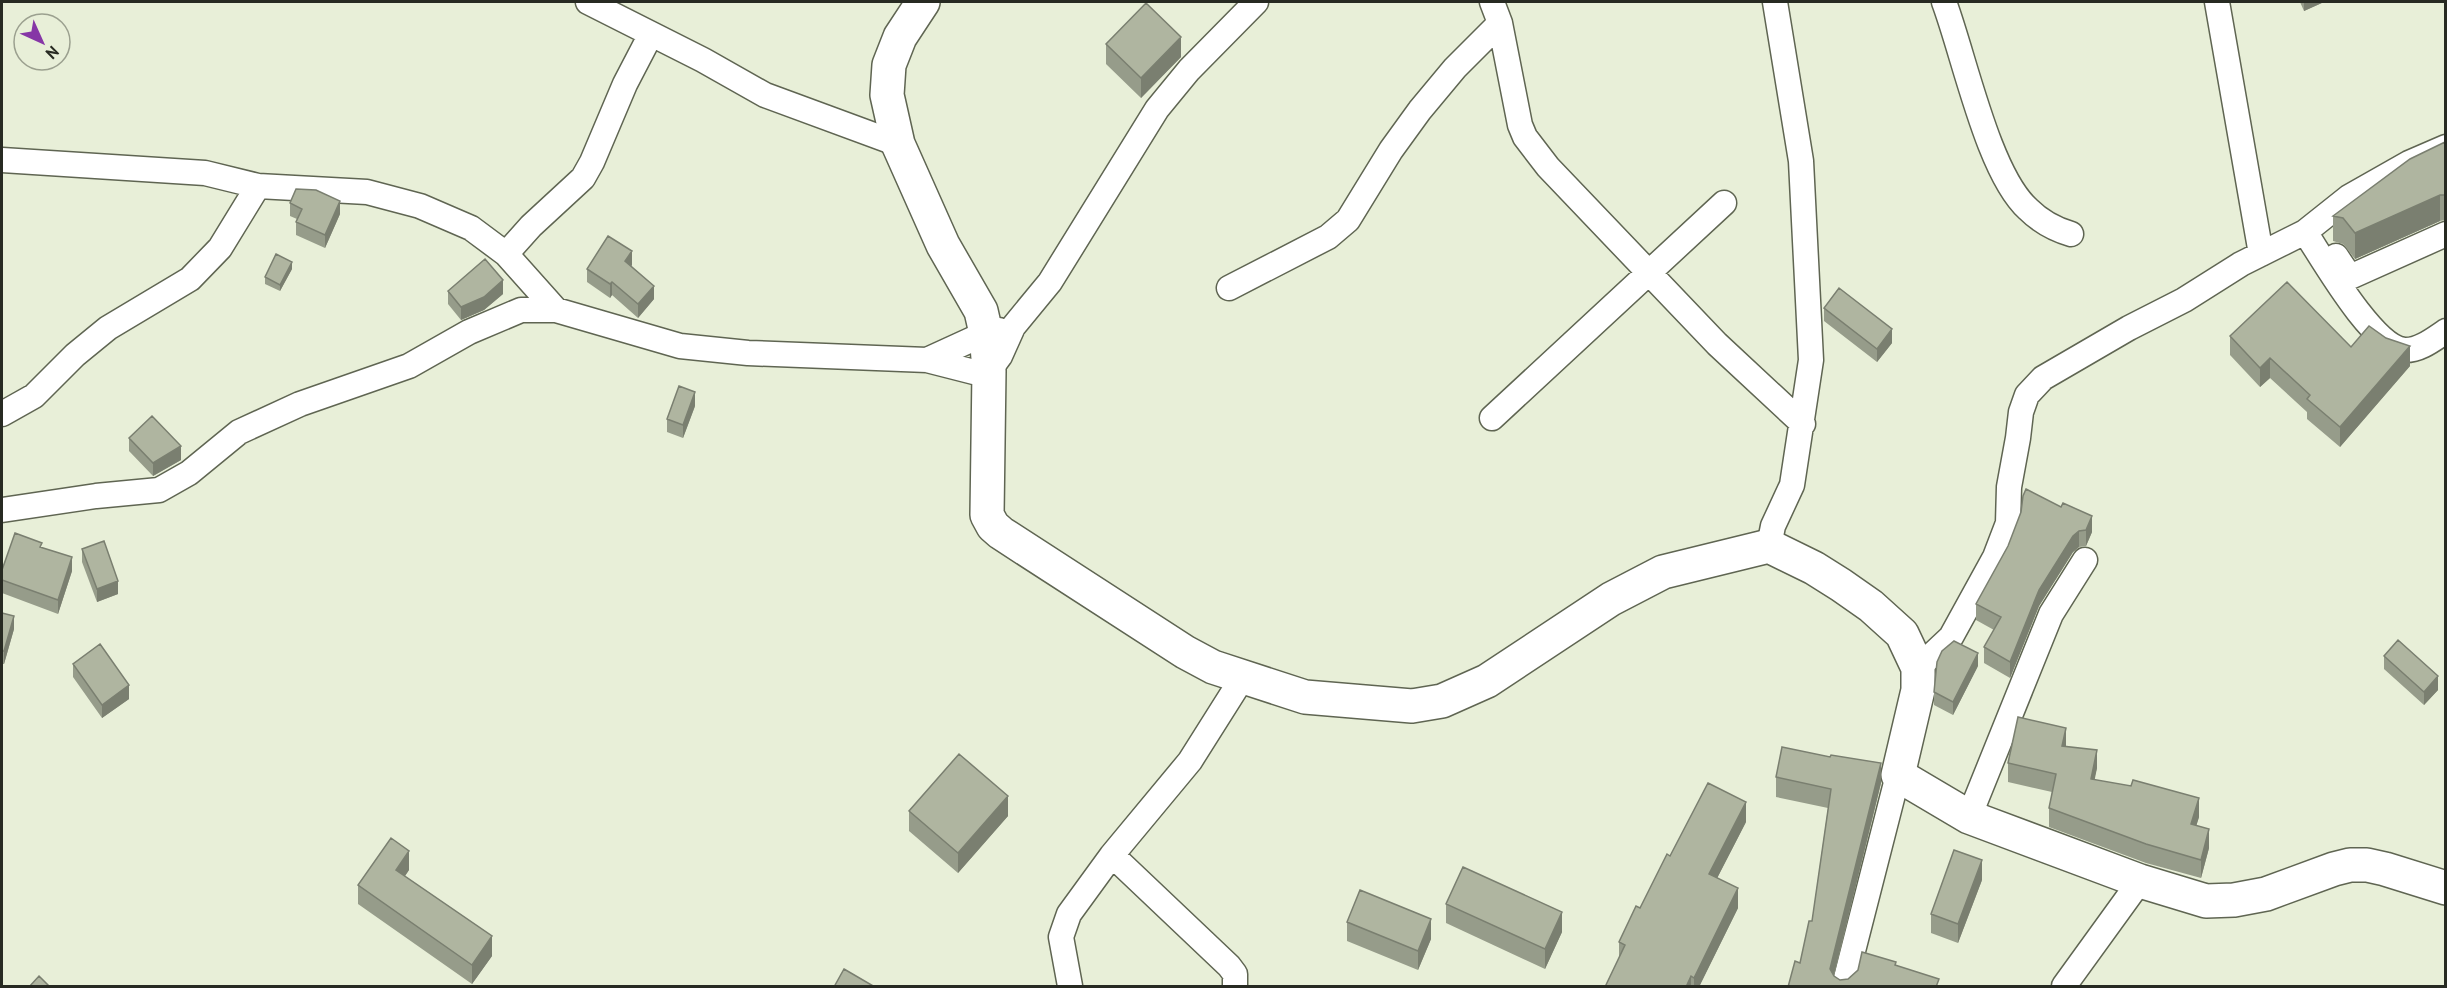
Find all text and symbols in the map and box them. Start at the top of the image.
north arrow [12,12,72,72]
text: N [42,42,63,63]

